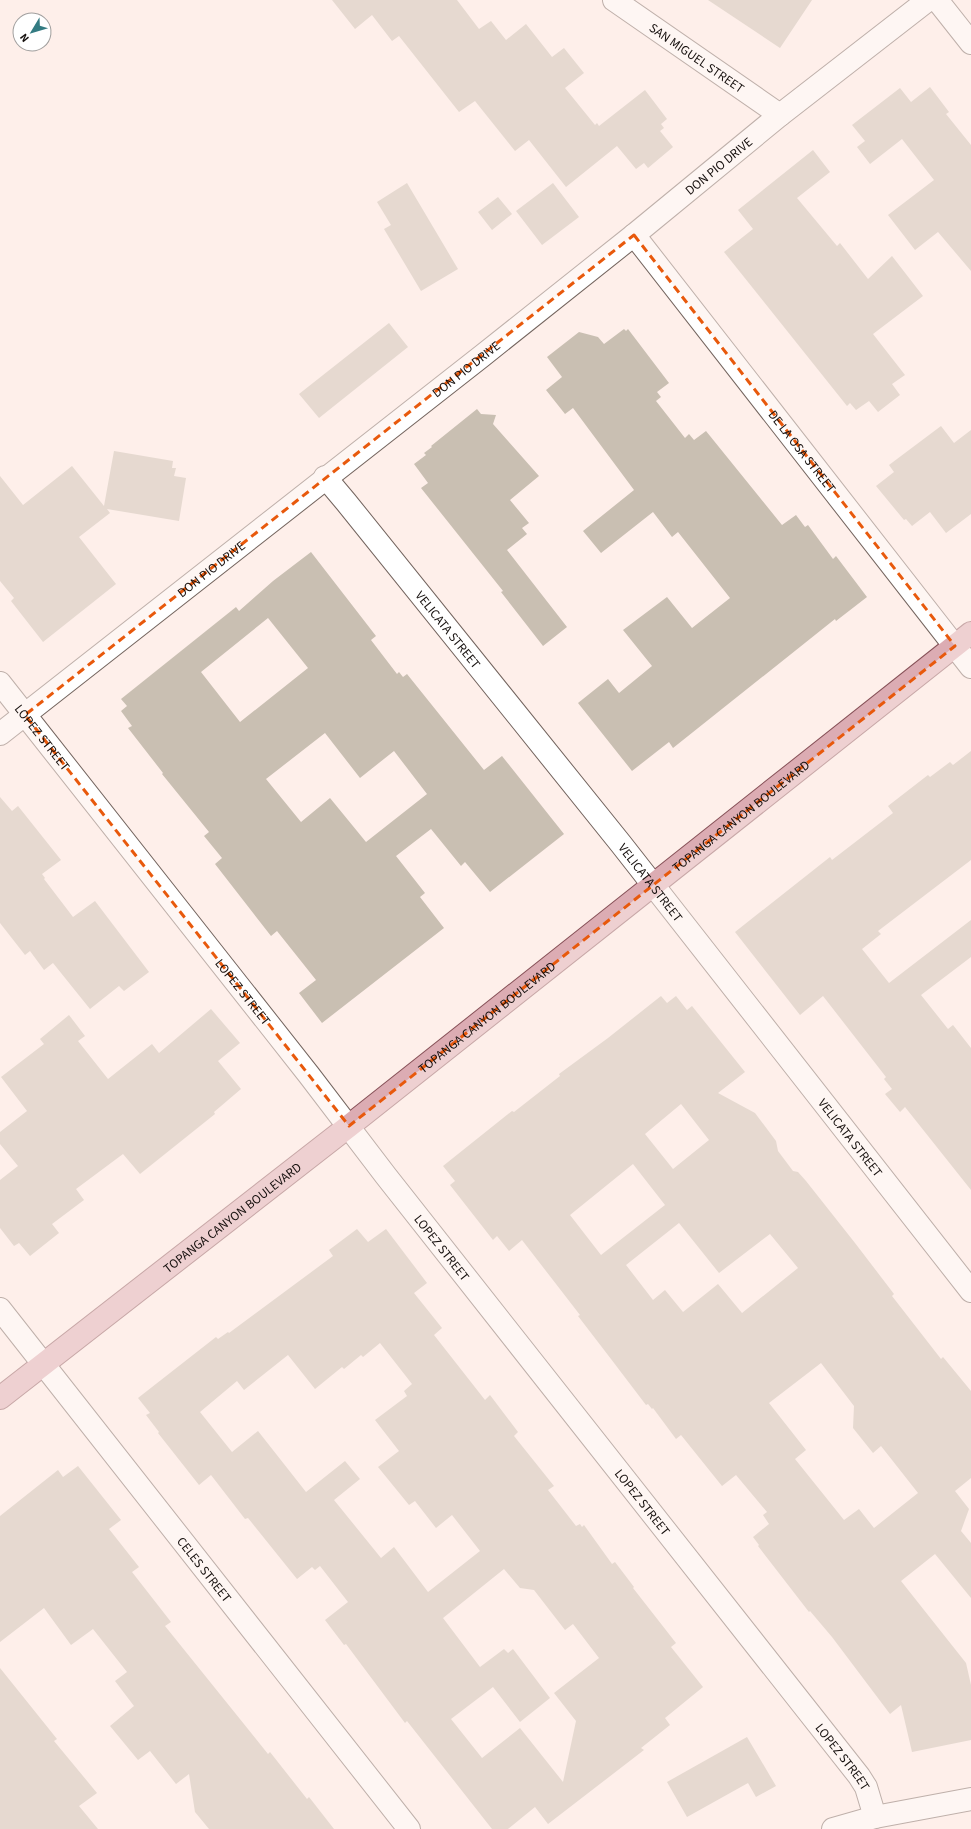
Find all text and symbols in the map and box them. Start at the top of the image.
north arrow [12,12,52,52]
street label: SAN MIGUEL STREET [645,19,748,98]
text: N [16,30,33,45]
street label: DON PIO DRIVE [682,133,757,199]
street label: DON PIO DRIVE [429,337,504,402]
street label: DE LA OSA STREET [764,406,840,497]
street label: DON PIO DRIVE [174,537,249,602]
street label: VELICATA STREET [411,587,484,673]
street label: LOPEZ STREET [10,701,74,775]
street label: TOPANGA CANYON BOULEVARD [669,756,814,877]
street label: VELICATA STREET [614,840,686,926]
street label: LOPEZ STREET [211,955,274,1029]
street label: TOPANGA CANYON BOULEVARD [415,958,560,1078]
street label: VELICATA STREET [813,1095,886,1181]
street label: TOPANGA CANYON BOULEVARD [160,1158,305,1278]
street label: LOPEZ STREET [410,1211,473,1285]
street label: LOPEZ STREET [610,1465,674,1540]
street label: CELES STREET [172,1533,235,1606]
street label: LOPEZ STREET [811,1720,874,1794]

